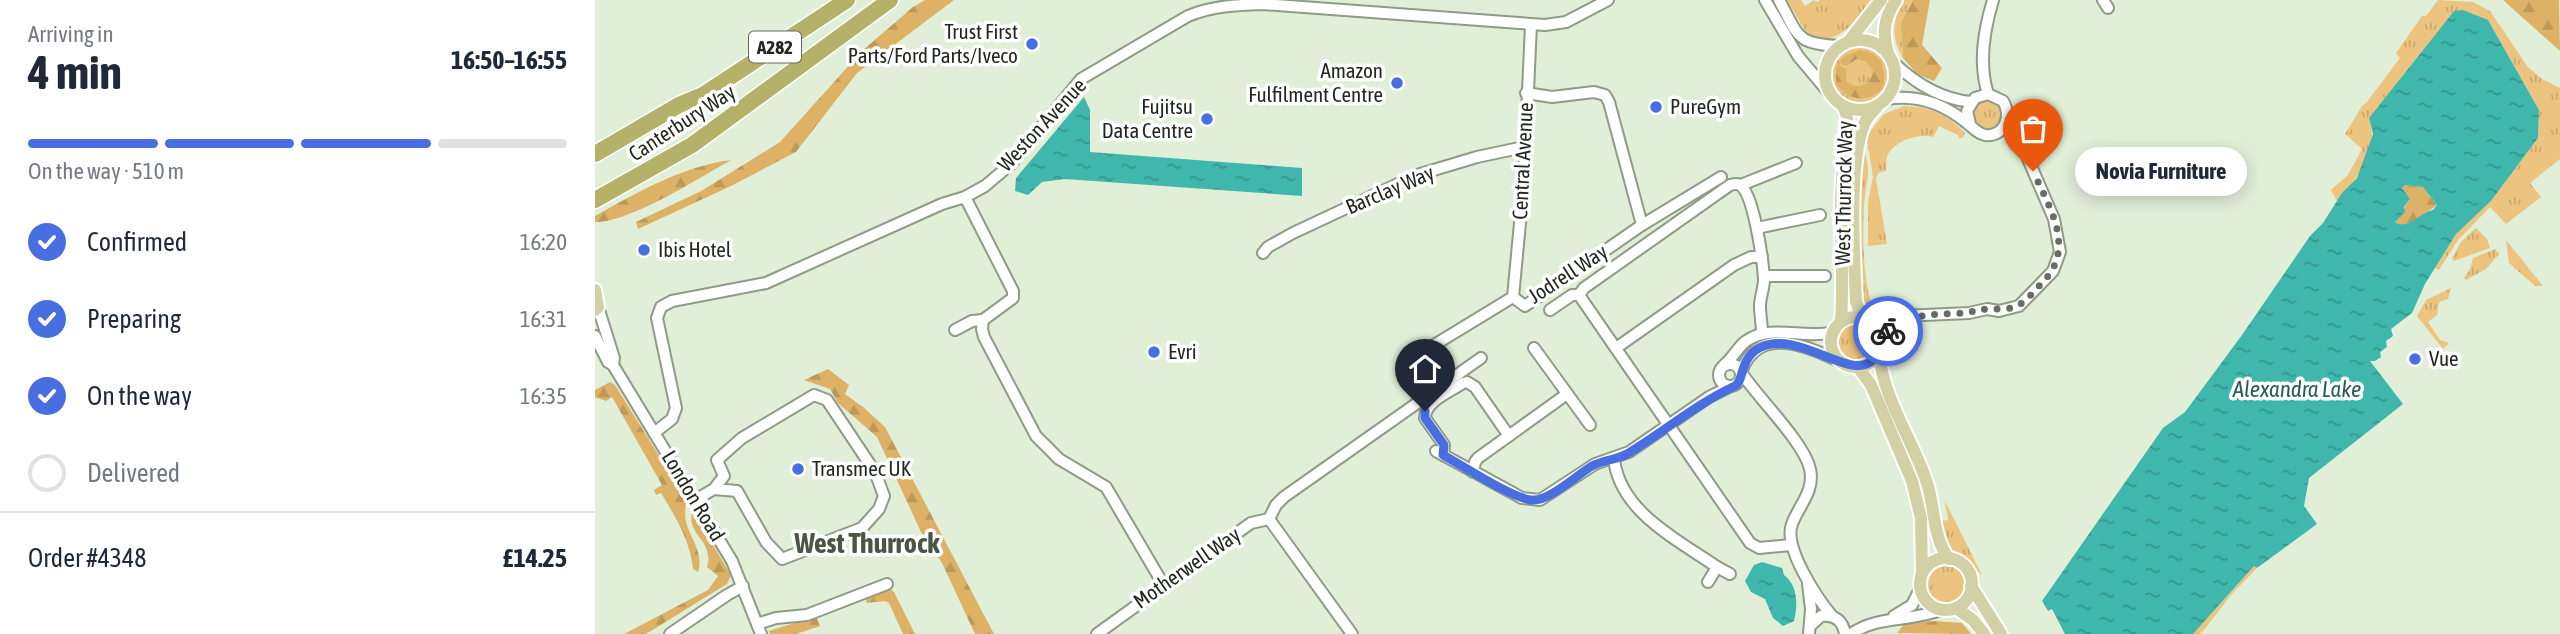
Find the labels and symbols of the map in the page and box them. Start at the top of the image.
place label: Trust First Parts/Ford Parts/Iveco [848,19,1018,67]
road number: A282 [749,32,801,62]
marker: Trust First Parts/Ford Parts/Iveco [1024,36,1040,52]
place label: Amazon Fulfilment Centre [1248,58,1383,106]
street label: Weston Avenue [992,73,1090,176]
marker: Amazon Fulfilment Centre [1389,75,1405,91]
street label: Canterbury Way [624,79,739,165]
place label: Fujitsu Data Centre [1102,94,1193,142]
place label: PureGym [1670,94,1741,118]
marker: PureGym [1648,99,1664,115]
pin [2003,99,2063,171]
street label: Central Avenue [1507,102,1537,220]
marker: Fujitsu Data Centre [1199,111,1215,127]
street label: West Thurrock Way [1830,120,1856,266]
callout: Novia Furniture [2075,146,2247,196]
street label: Barclay Way [1342,160,1438,218]
place label: Ibis Hotel [658,237,732,261]
street label: Jodrell Way [1523,239,1612,308]
marker: Ibis Hotel [636,242,652,258]
courier [1853,296,1923,366]
place label: Evri [1168,339,1197,363]
pin [1395,339,1455,411]
marker: Evri [1146,344,1162,360]
place label: Vue [2429,346,2459,370]
marker: Vue [2407,351,2423,367]
water label: Alexandra Lake [2232,376,2361,402]
street label: London Road [658,446,730,545]
place label: Transmec UK [812,456,912,480]
marker: Transmec UK [790,461,806,477]
street label: Motherwell Way [1128,521,1245,613]
district label: West Thurrock [793,527,940,559]

